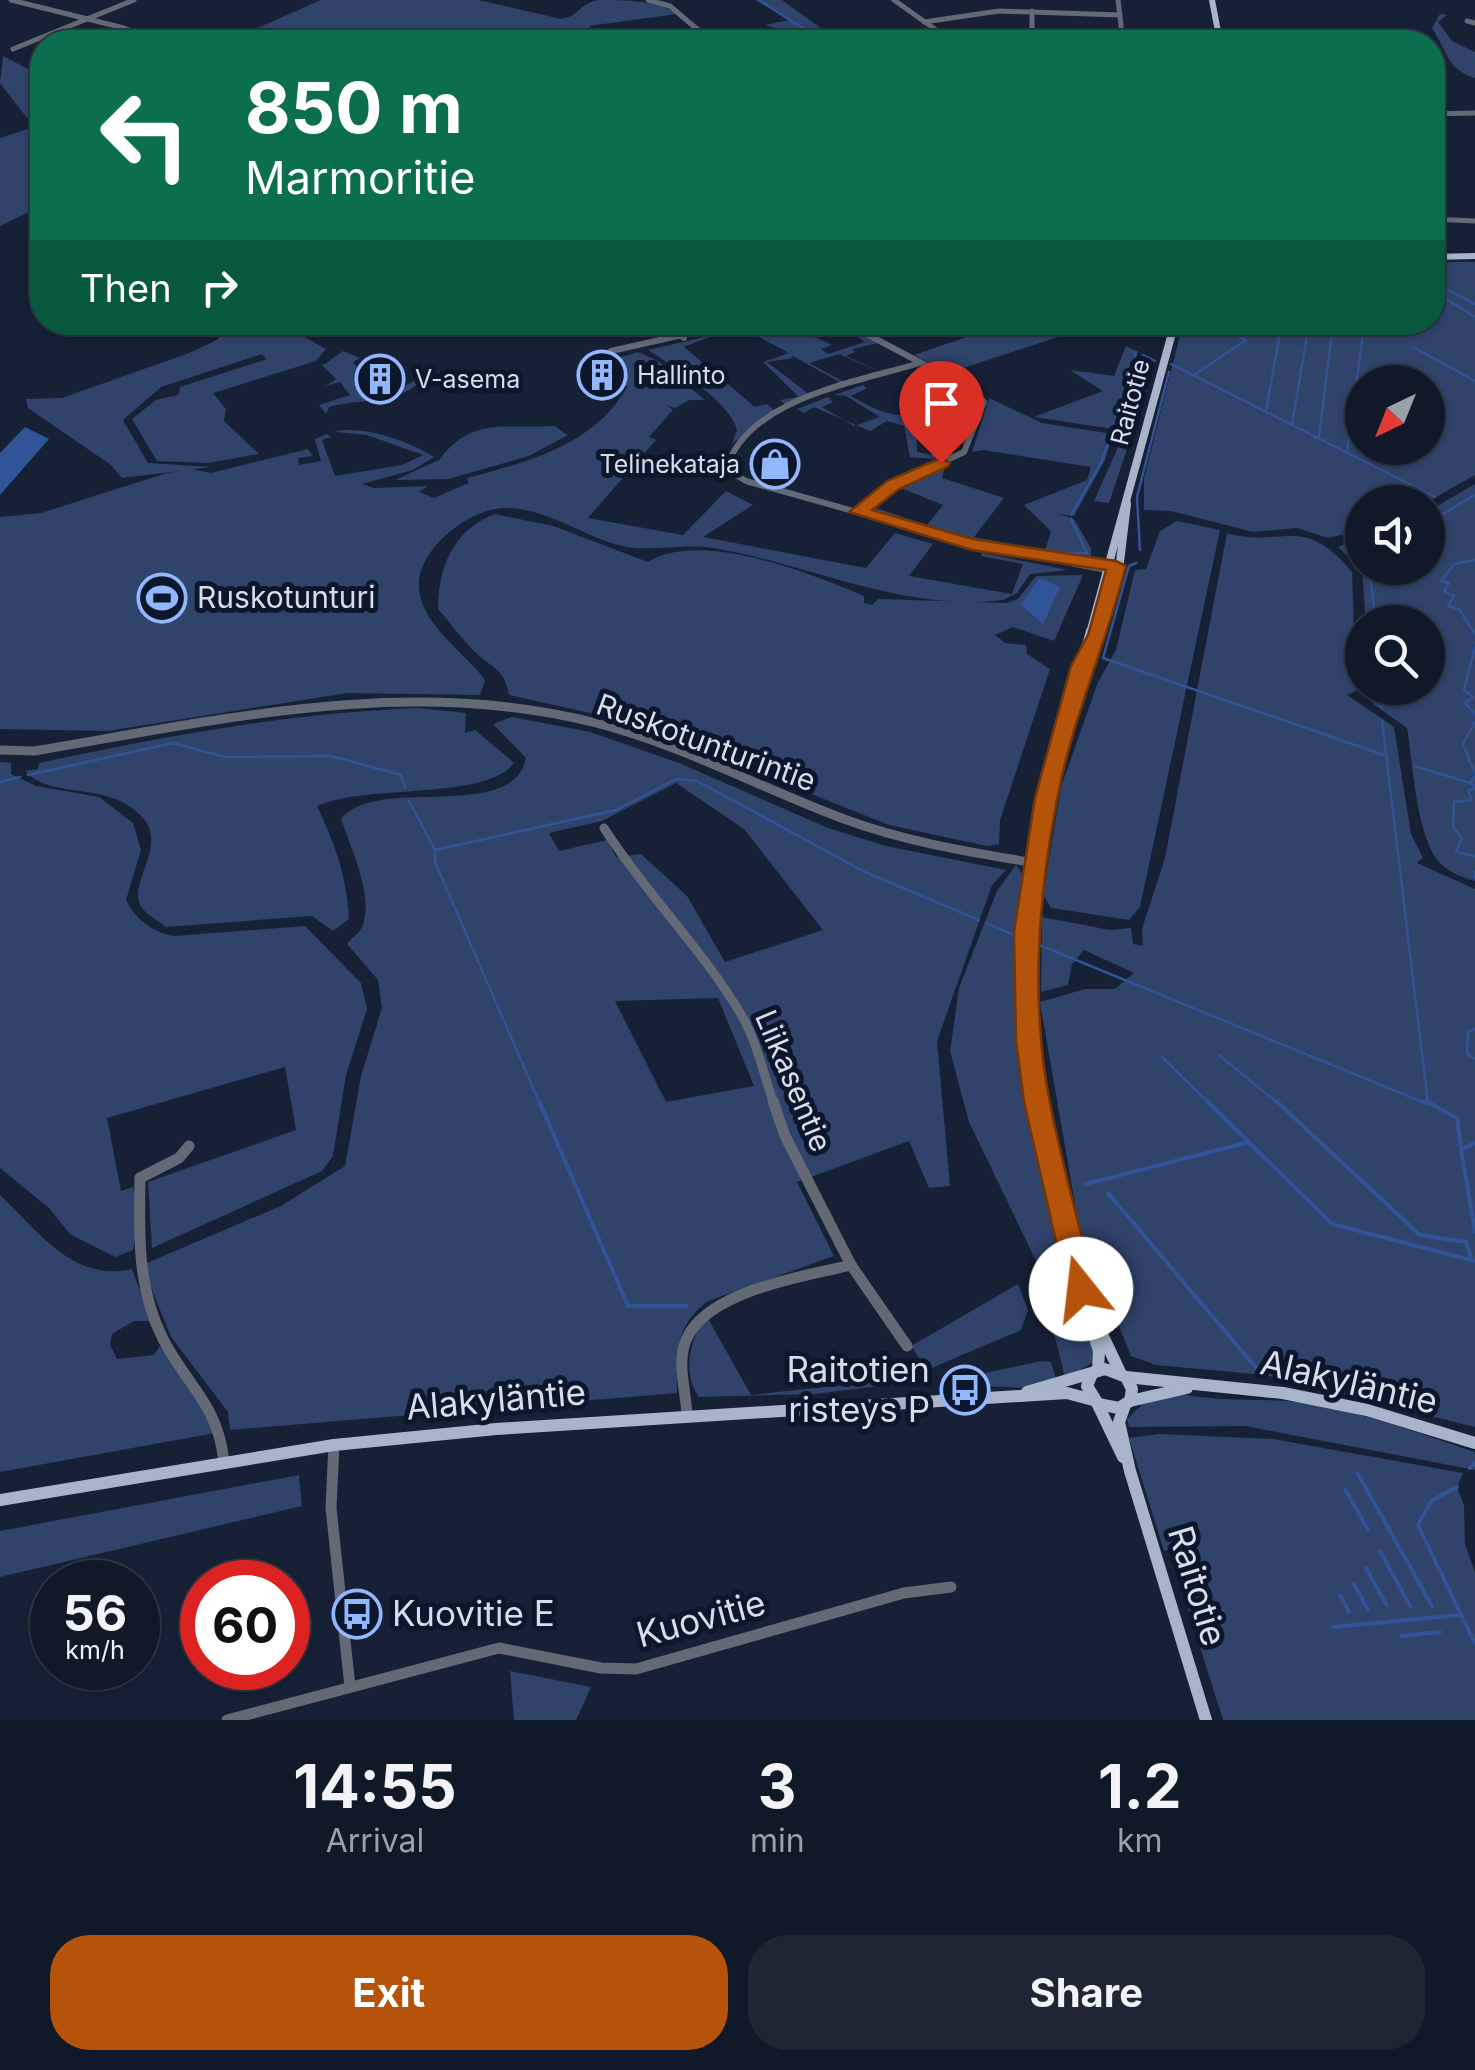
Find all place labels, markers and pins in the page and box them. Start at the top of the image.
building icon: Hallinto [576,349,628,401]
building icon: V-asema [354,353,406,405]
place label: Hallinto [637,360,725,390]
pin [899,361,984,464]
place label: V-asema [415,364,520,394]
shop icon: Telinekataja [749,438,801,490]
place label: Telinekataja [600,449,740,479]
sports icon: Ruskotunturi [136,572,188,624]
place label: Ruskotunturi [197,579,376,615]
place label: Raitotien risteys P [786,1348,930,1430]
bus stop icon: Raitotien risteys P [939,1364,991,1416]
bus stop icon: Kuovitie E [331,1588,383,1640]
place label: Kuovitie E [392,1592,555,1634]

